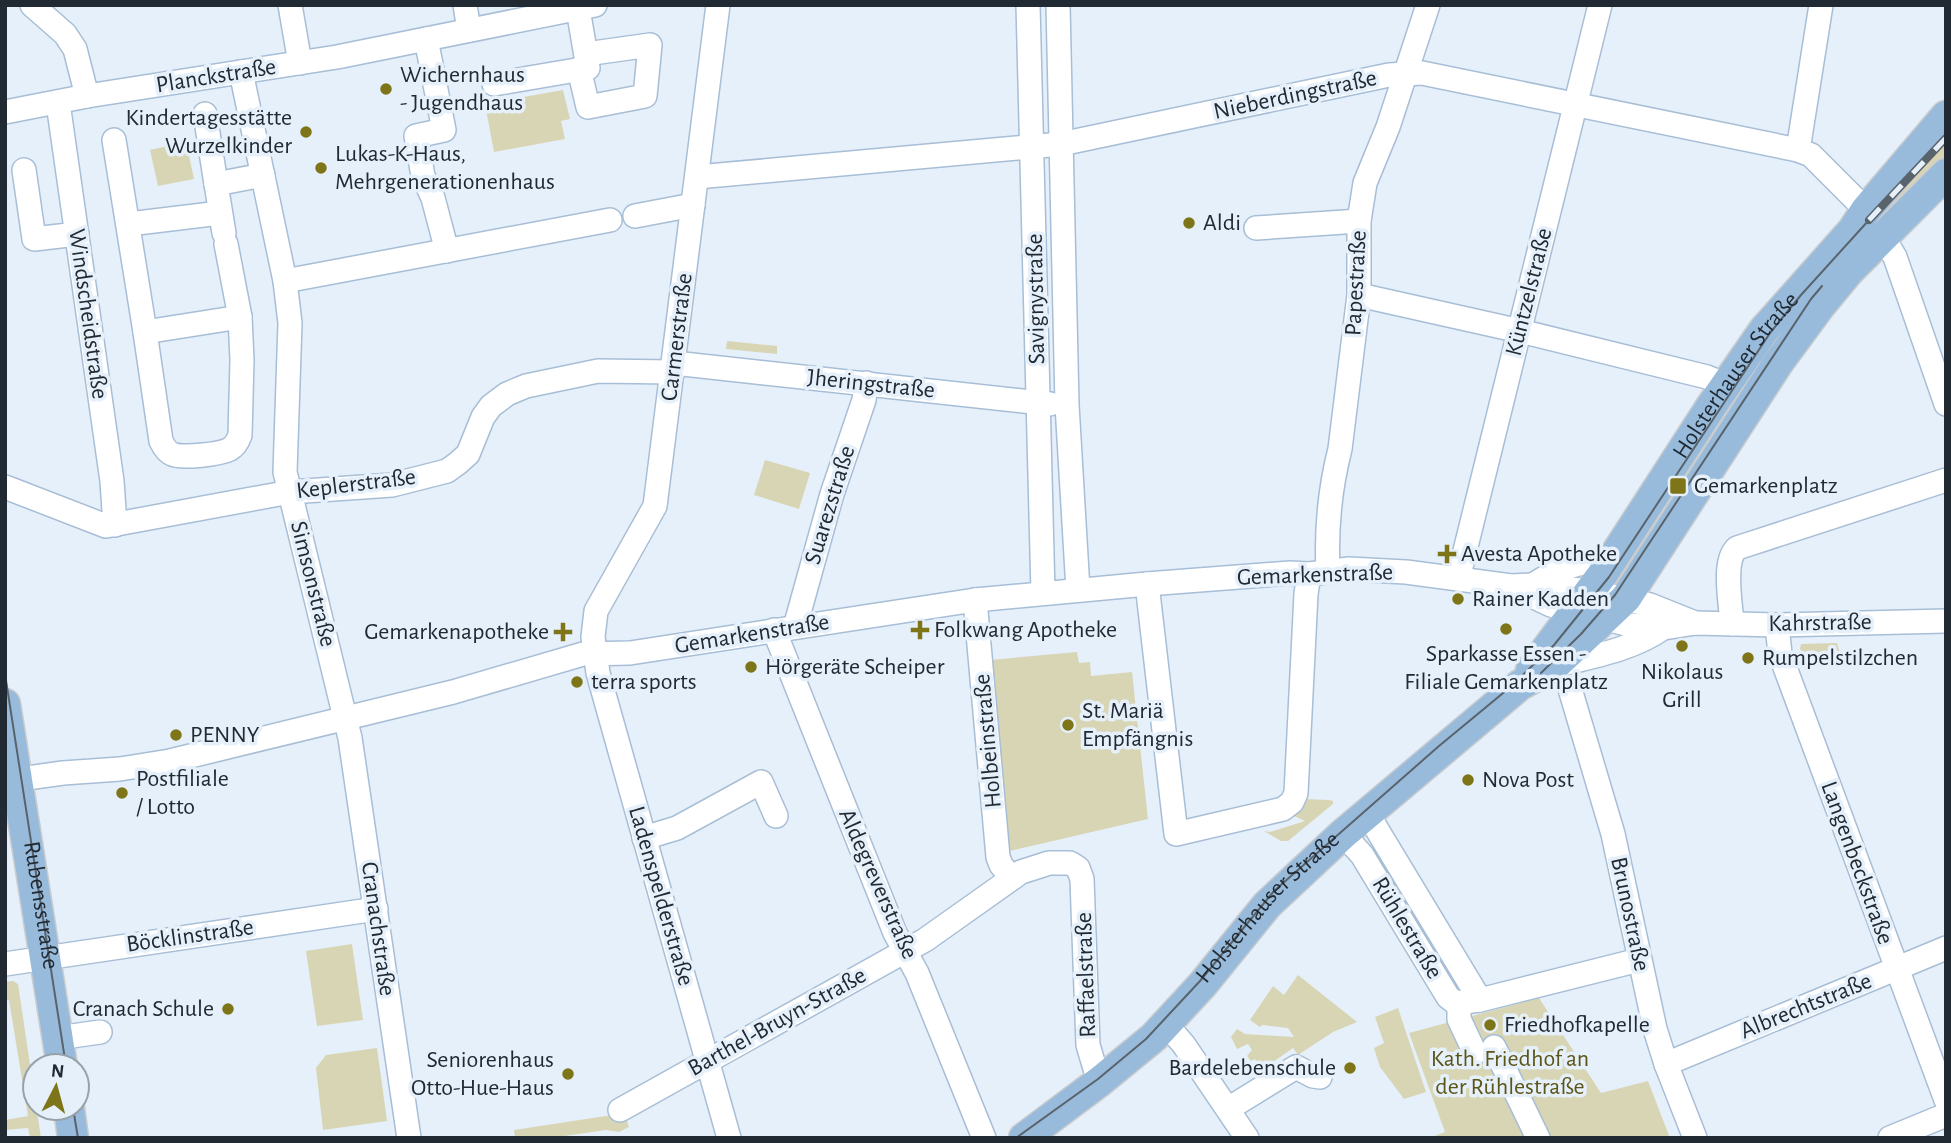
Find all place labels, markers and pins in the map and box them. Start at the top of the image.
place label: Wichernhaus - Jugendhaus [400,63,525,115]
marker: Wichernhaus - Jugendhaus [378,81,394,97]
place label: Kindertagesstätte Wurzelkinder [125,106,292,158]
marker: Kindertagesstätte Wurzelkinder [298,124,314,140]
place label: Lukas-K-Haus, Mehrgenerationenhaus [335,142,555,194]
marker: Lukas-K-Haus, Mehrgenerationenhaus [313,160,329,176]
place label: Aldi [1203,211,1241,235]
marker: Aldi [1181,215,1197,231]
place label: Gemarkenplatz [1694,474,1838,498]
marker: Gemarkenplatz [1668,476,1688,496]
place label: Avesta Apotheke [1461,542,1617,566]
marker: Avesta Apotheke [1439,546,1455,562]
place label: Rainer Kadden [1472,587,1609,611]
marker: Rainer Kadden [1450,591,1466,607]
place label: Folkwang Apotheke [934,618,1117,642]
place label: Gemarkenapotheke [364,620,549,644]
marker: Sparkasse Essen - Filiale Gemarkenplatz [1498,621,1514,637]
marker: Folkwang Apotheke [912,622,928,638]
marker: Gemarkenapotheke [555,624,571,640]
marker: Nikolaus Grill [1674,638,1690,654]
place label: Sparkasse Essen - Filiale Gemarkenplatz [1404,642,1608,694]
place label: Rumpelstilzchen [1762,646,1918,670]
marker: Rumpelstilzchen [1740,650,1756,666]
place label: Hörgeräte Scheiper [765,655,945,679]
marker: Hörgeräte Scheiper [743,659,759,675]
place label: Nikolaus Grill [1641,660,1723,712]
place label: terra sports [591,670,697,694]
marker: terra sports [569,674,585,690]
place label: St. Mariä Empfängnis [1082,699,1193,751]
marker: St. Mariä Empfängnis [1060,717,1076,733]
place label: PENNY [190,723,260,747]
marker: PENNY [168,727,184,743]
place label: Postfiliale / Lotto [136,767,229,819]
place label: Nova Post [1482,768,1574,792]
marker: Nova Post [1460,772,1476,788]
marker: Postfiliale / Lotto [114,785,130,801]
place label: Cranach Schule [73,997,214,1021]
marker: Cranach Schule [220,1001,236,1017]
place label: Friedhofkapelle [1504,1013,1650,1037]
marker: Friedhofkapelle [1482,1017,1498,1033]
place label: Seniorenhaus Otto-Hue-Haus [411,1048,554,1100]
place label: Bardelebenschule [1168,1056,1336,1080]
marker: Bardelebenschule [1342,1060,1358,1076]
marker: Seniorenhaus Otto-Hue-Haus [560,1066,576,1082]

